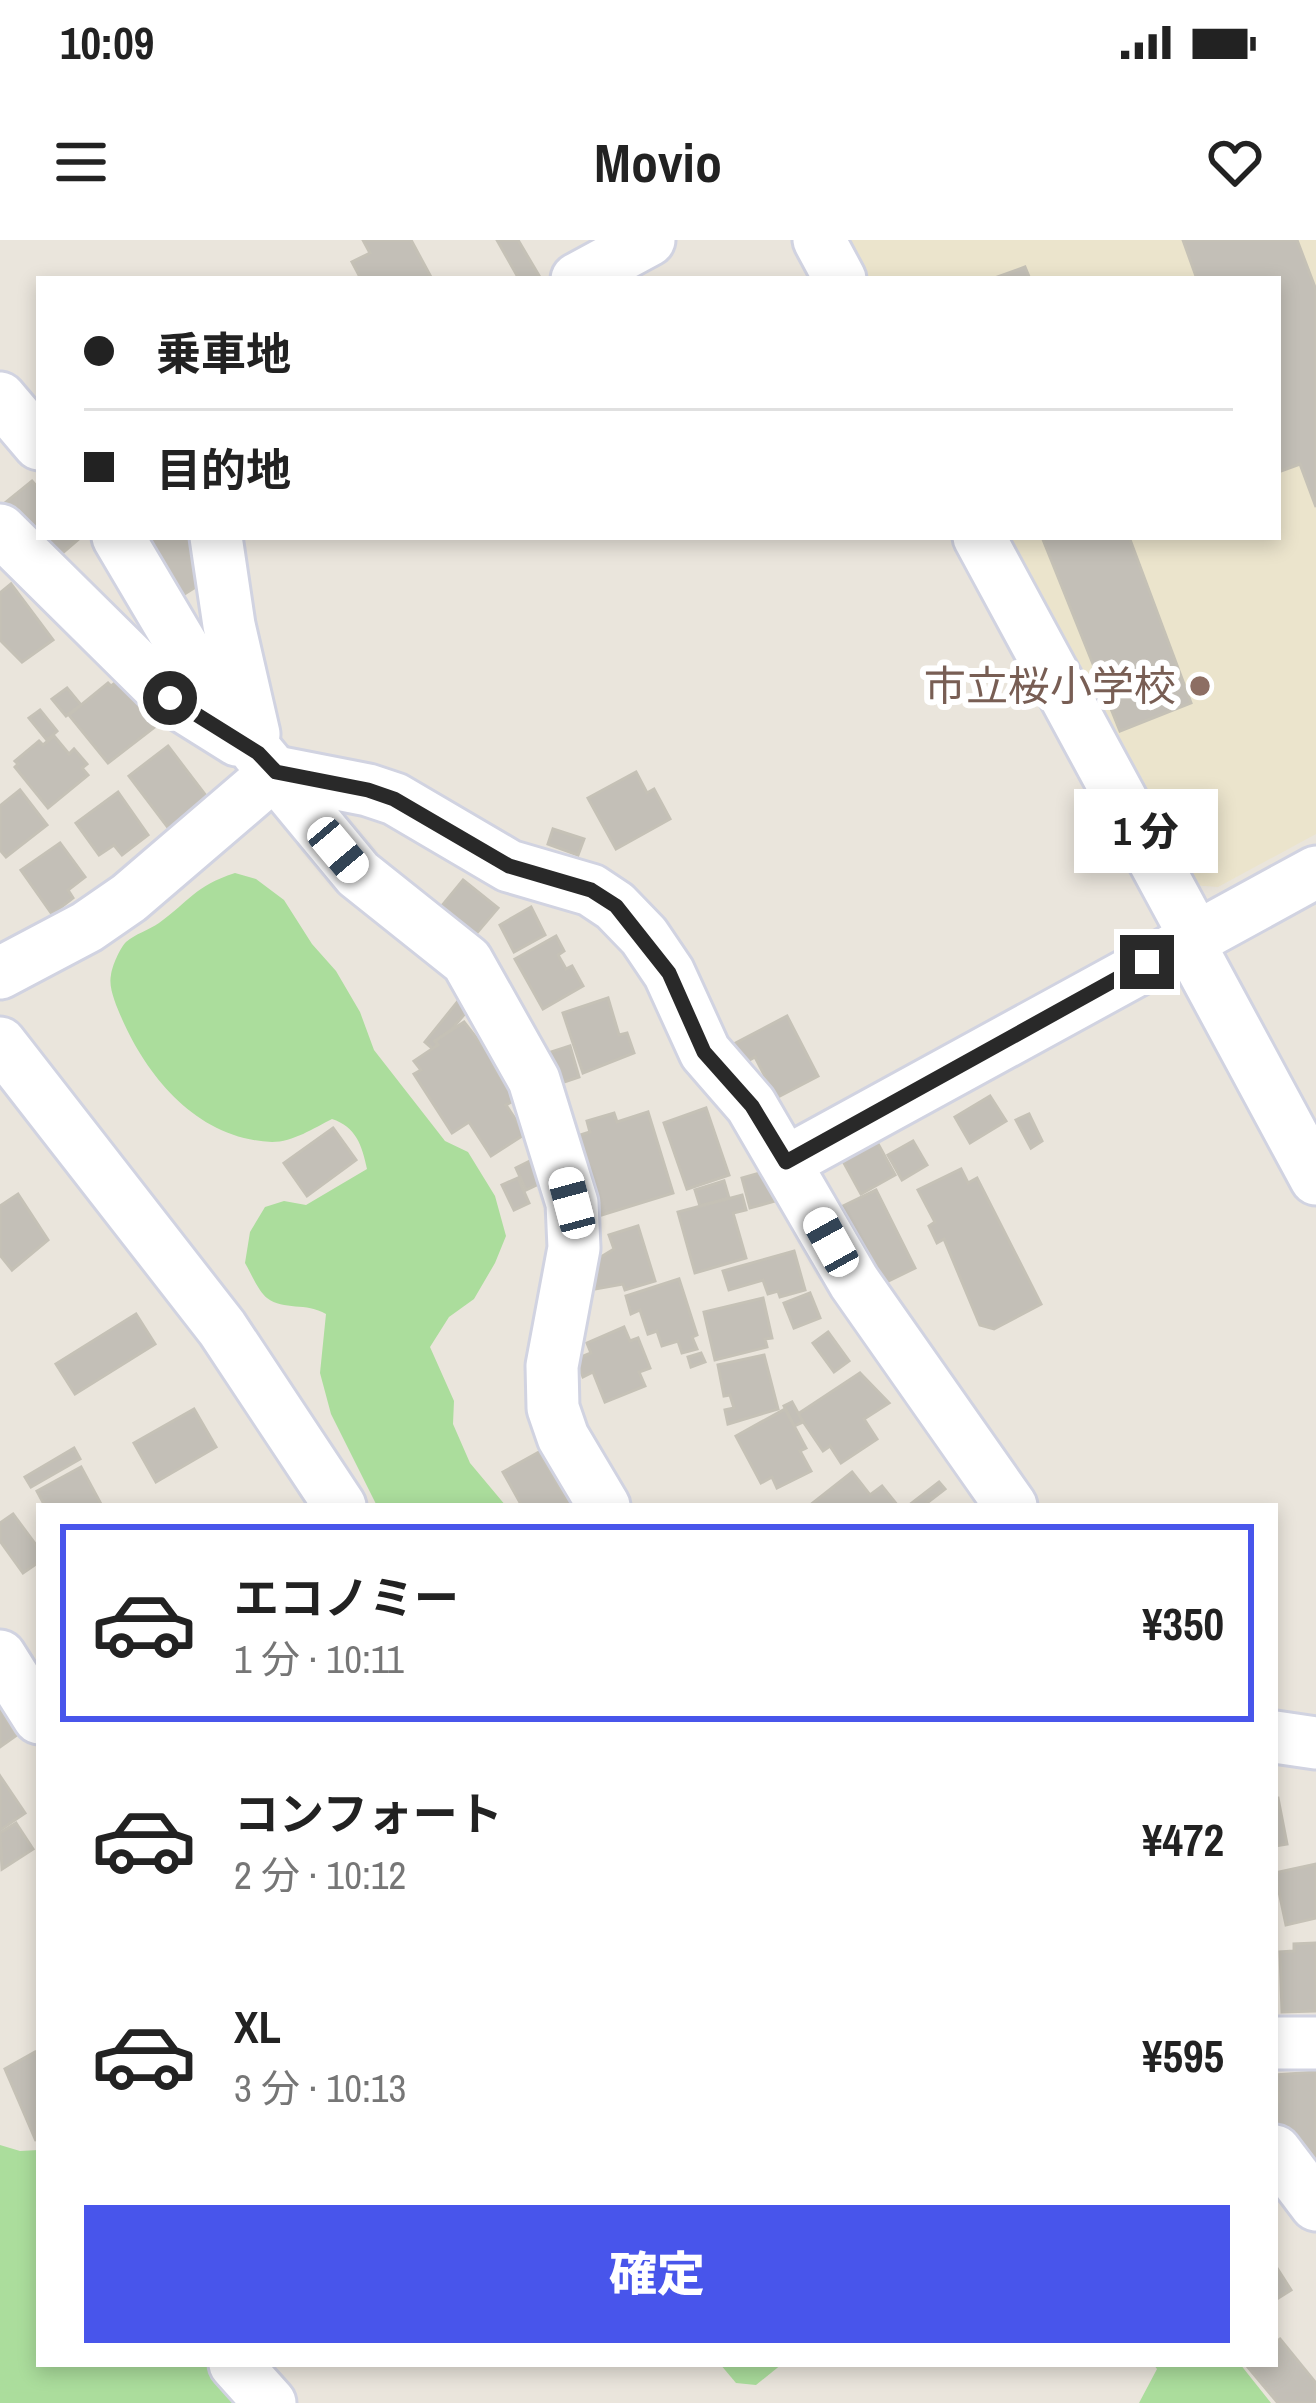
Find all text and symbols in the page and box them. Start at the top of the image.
text: 10:09 [60,12,154,73]
text: Movio [594,126,722,199]
icon: menu [48,129,114,195]
icon: heart [1202,129,1268,195]
text: 乗車地 [156,323,291,384]
text: 目的地 [156,439,291,500]
place label: 市立桜小学校 [924,658,1176,714]
route start [143,671,197,725]
marker: 市立桜小学校 [1187,673,1213,699]
callout: 1 分 [1075,788,1219,872]
text: 1 分 [1113,805,1179,857]
car [301,811,375,889]
route end [1120,935,1174,989]
car [545,1164,599,1242]
car [798,1202,864,1282]
text: エコノミー [234,1567,459,1628]
icon: car [90,1569,198,1677]
text: ¥350 [1142,1593,1224,1654]
text: 1 分 · 10:11 [234,1633,404,1685]
text: コンフォート [234,1783,503,1844]
icon: car [90,1785,198,1893]
text: ¥472 [1142,1809,1224,1870]
text: 2 分 · 10:12 [234,1849,406,1901]
text: XL [234,1996,281,2057]
icon: car [90,2001,198,2109]
text: ¥595 [1142,2025,1224,2086]
text: 3 分 · 10:13 [234,2062,406,2114]
button: 確定 [84,2205,1230,2343]

